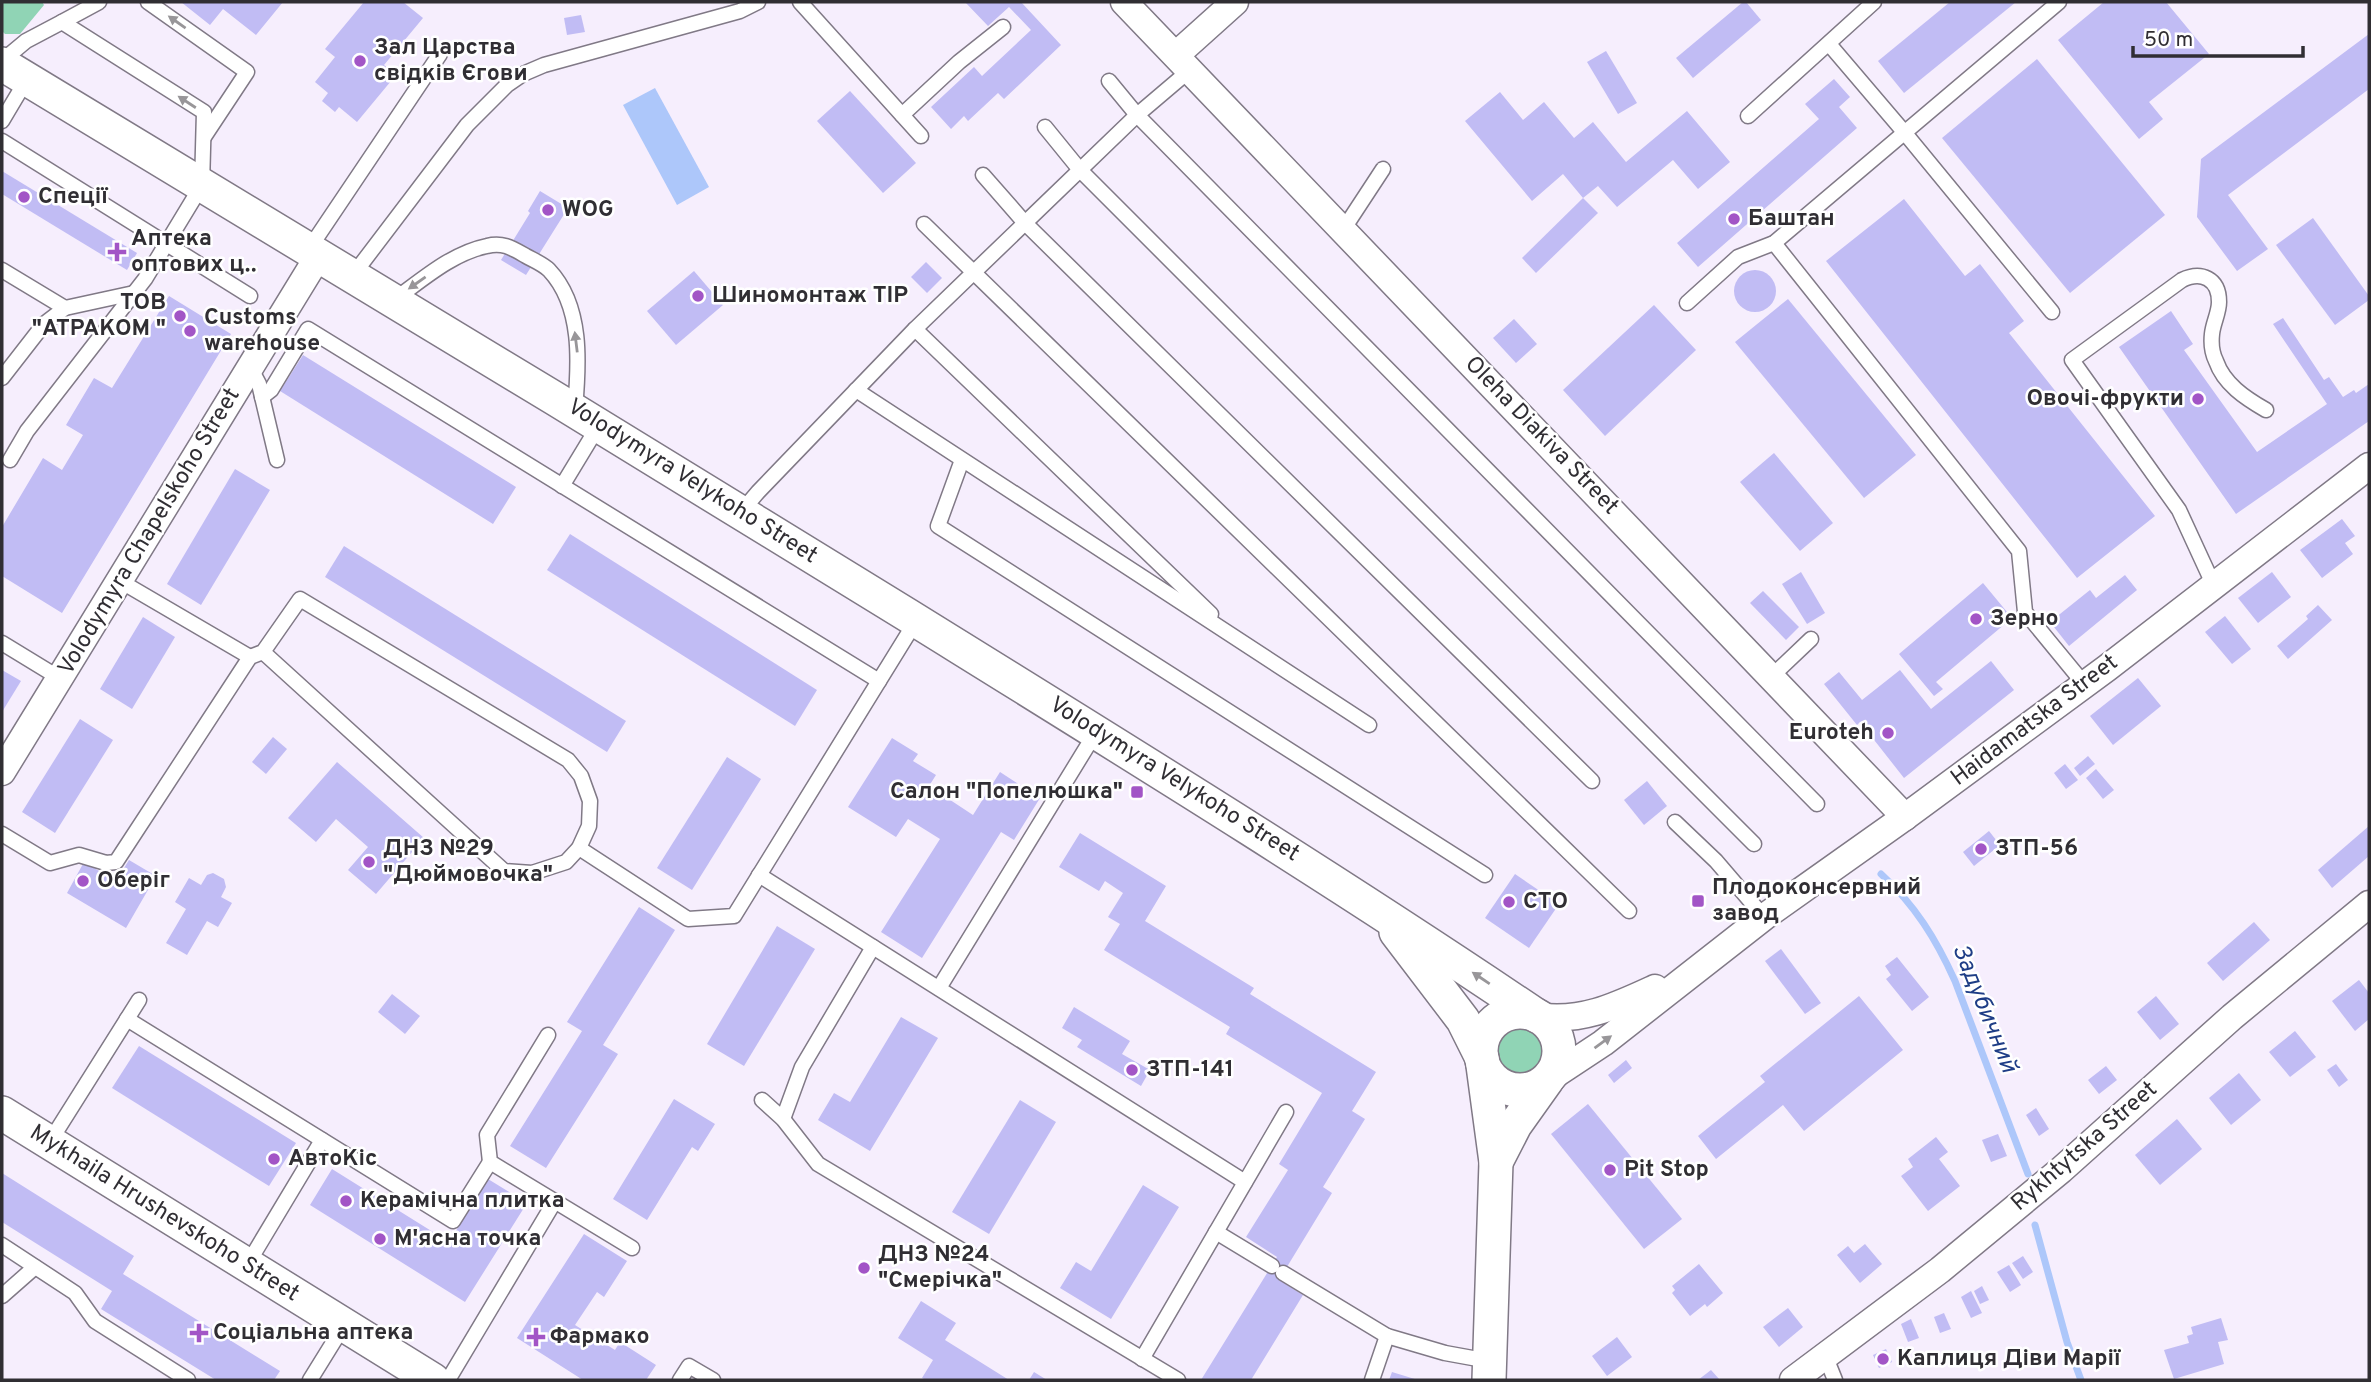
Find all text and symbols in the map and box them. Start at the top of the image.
scale bar [2133,14,2303,58]
one-way arrow [168,15,186,29]
text: 50 m [2144,27,2193,54]
place label: Зал Царства свідків Єгови [374,34,528,89]
marker: Зал Царства свідків Єгови [352,53,368,69]
one-way arrow [177,95,196,108]
place label: Спеції [38,183,109,212]
marker: Спеції [16,189,32,205]
place label: WOG [562,196,614,225]
marker: WOG [540,202,556,218]
place label: Баштан [1748,205,1835,234]
marker: Баштан [1726,211,1742,227]
place label: Аптека оптових ц‥ [131,225,257,280]
marker: Аптека оптових ц‥ [109,244,125,260]
one-way arrow [408,276,426,290]
place label: Шиномонтаж ТІР [712,282,908,311]
marker: Шиномонтаж ТІР [690,288,706,304]
place label: ТОВ "АТРАКОМ " [32,289,166,344]
place label: Customs warehouse [204,304,320,359]
marker: ТОВ "АТРАКОМ " [172,308,188,324]
marker: Customs warehouse [182,323,198,339]
one-way arrow [571,331,582,353]
street label: Oleha Diakiva Street [1458,351,1624,521]
street label: Volodymyra Chapelskoho Street [53,383,247,681]
place label: Овочі-фрукти [2026,385,2184,414]
marker: Овочі-фрукти [2190,391,2206,407]
street label: Volodymyra Velykoho Street [561,393,823,571]
place label: Зерно [1990,605,2059,634]
marker: Зерно [1968,611,1984,627]
street label: Haidamatska Street [1946,649,2124,793]
street label: Volodymyra Velykoho Street [1043,691,1305,869]
place label: Euroteh [1789,719,1874,748]
marker: Euroteh [1880,725,1896,741]
place label: Салон "Попелюшка" [890,778,1123,807]
marker: Салон "Попелюшка" [1129,784,1145,800]
place label: ДНЗ №29 "Дюймовочка" [383,835,553,890]
place label: ЗТП-56 [1995,835,2078,864]
marker: ЗТП-56 [1973,841,1989,857]
marker: ДНЗ №29 "Дюймовочка" [361,854,377,870]
place label: Оберіг [97,867,170,896]
marker: Оберіг [75,873,91,889]
place label: Плодоконсервний завод [1712,874,1921,929]
place label: СТО [1523,888,1568,917]
marker: Плодоконсервний завод [1690,893,1706,909]
marker: СТО [1501,894,1517,910]
water label: Задубичний [1945,941,2024,1078]
one-way arrow [1471,971,1491,984]
one-way arrow [1594,1035,1612,1049]
place label: ЗТП-141 [1146,1056,1234,1085]
marker: ЗТП-141 [1124,1062,1140,1078]
street label: Rykhtytska Street [2006,1076,2164,1218]
street label: Mykhaila Hrushevskoho Street [24,1119,304,1309]
place label: АвтоКіс [288,1145,377,1174]
marker: АвтоКіс [266,1151,282,1167]
place label: Pit Stop [1624,1156,1709,1185]
marker: Pit Stop [1602,1162,1618,1178]
place label: Керамічна плитка [360,1187,565,1216]
marker: Керамічна плитка [338,1193,354,1209]
place label: М'ясна точка [394,1225,541,1254]
marker: М'ясна точка [372,1231,388,1247]
place label: ДНЗ №24 "Смерічка" [878,1241,1002,1296]
marker: ДНЗ №24 "Смерічка" [856,1260,872,1276]
place label: Соціальна аптека [213,1319,413,1348]
place label: Фармако [550,1323,650,1352]
marker: Соціальна аптека [191,1325,207,1341]
marker: Фармако [528,1329,544,1345]
place label: Каплиця Діви Марії [1897,1345,2122,1374]
marker: Каплиця Діви Марії [1875,1351,1891,1367]

